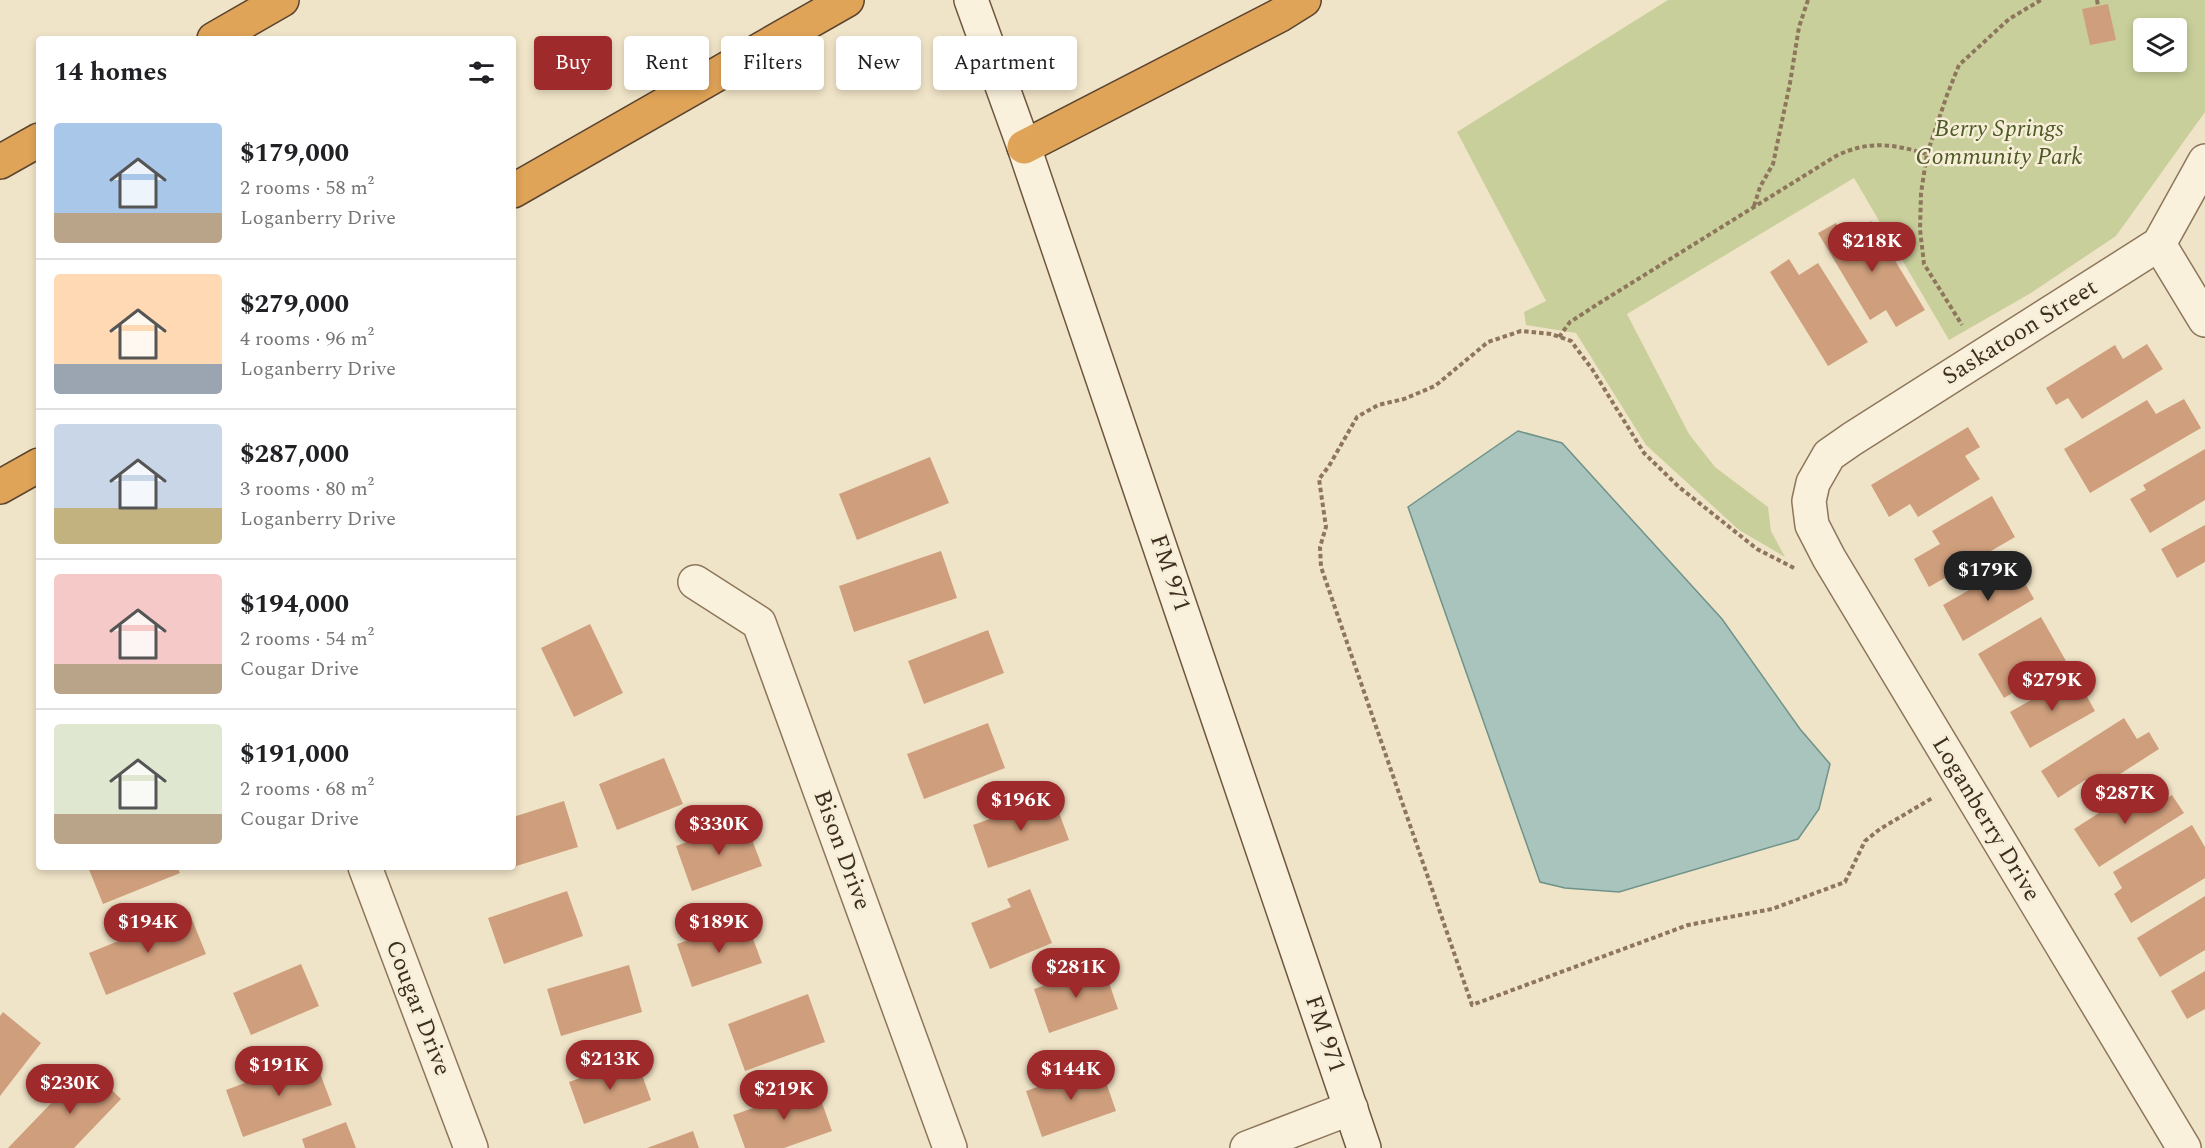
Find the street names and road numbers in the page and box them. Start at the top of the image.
street label: Saskatoon Street [1935,270,2105,394]
street label: FM 971 [1140,529,1200,617]
street label: Loganberry Drive [1922,730,2050,908]
street label: Bison Drive [804,785,880,915]
street label: Cougar Drive [376,935,460,1081]
street label: FM 971 [1295,990,1355,1078]

